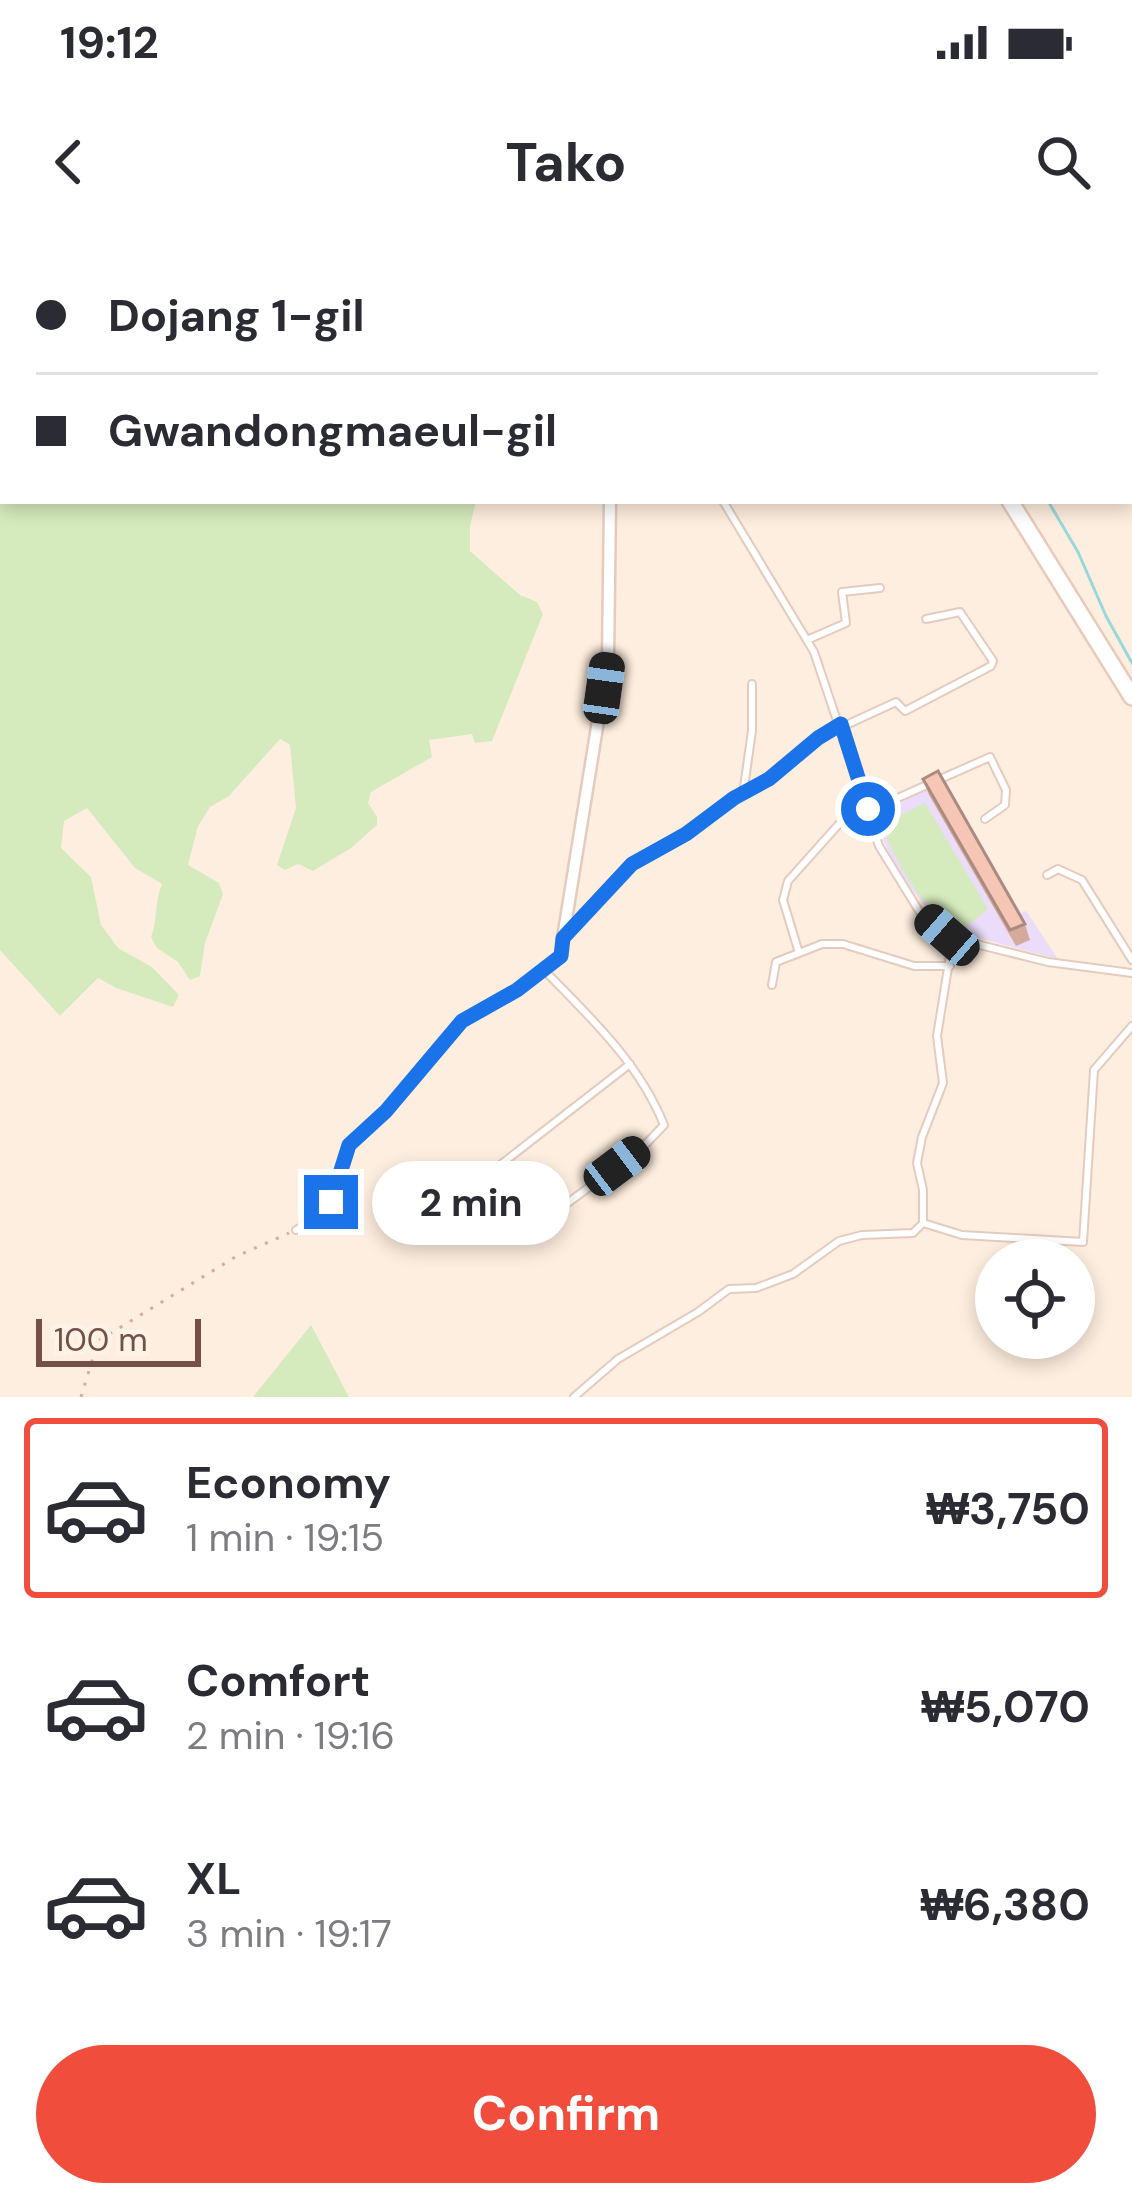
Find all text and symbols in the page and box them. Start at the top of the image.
text: 19:12 [60,13,159,72]
text: Tako [505,127,627,198]
icon: back [36,129,102,195]
icon: search [1030,129,1096,195]
text: Dojang 1-gil [108,286,365,345]
text: Gwandongmaeul-gil [108,401,557,460]
car [581,650,627,726]
route start [841,782,895,836]
car [908,898,986,972]
car [577,1130,657,1202]
callout: 2 min [373,1160,571,1244]
route end [304,1175,358,1229]
text: 2 min [419,1177,523,1228]
map controls [975,1239,1095,1359]
button: locate [975,1239,1095,1359]
scale bar [36,1313,201,1366]
text: 100 m [54,1318,148,1361]
text: Economy [186,1453,391,1512]
icon: car [42,1454,150,1562]
text: ₩3,750 [927,1479,1090,1538]
text: 1 min · 19:15 [186,1512,384,1563]
text: Comfort [186,1651,370,1710]
icon: car [42,1652,150,1760]
text: ₩5,070 [921,1677,1090,1736]
text: 2 min · 19:16 [186,1710,395,1761]
text: XL [186,1849,241,1908]
icon: car [42,1850,150,1958]
text: ₩6,380 [921,1875,1090,1934]
text: 3 min · 19:17 [186,1908,392,1959]
button: Confirm [36,2045,1096,2183]

